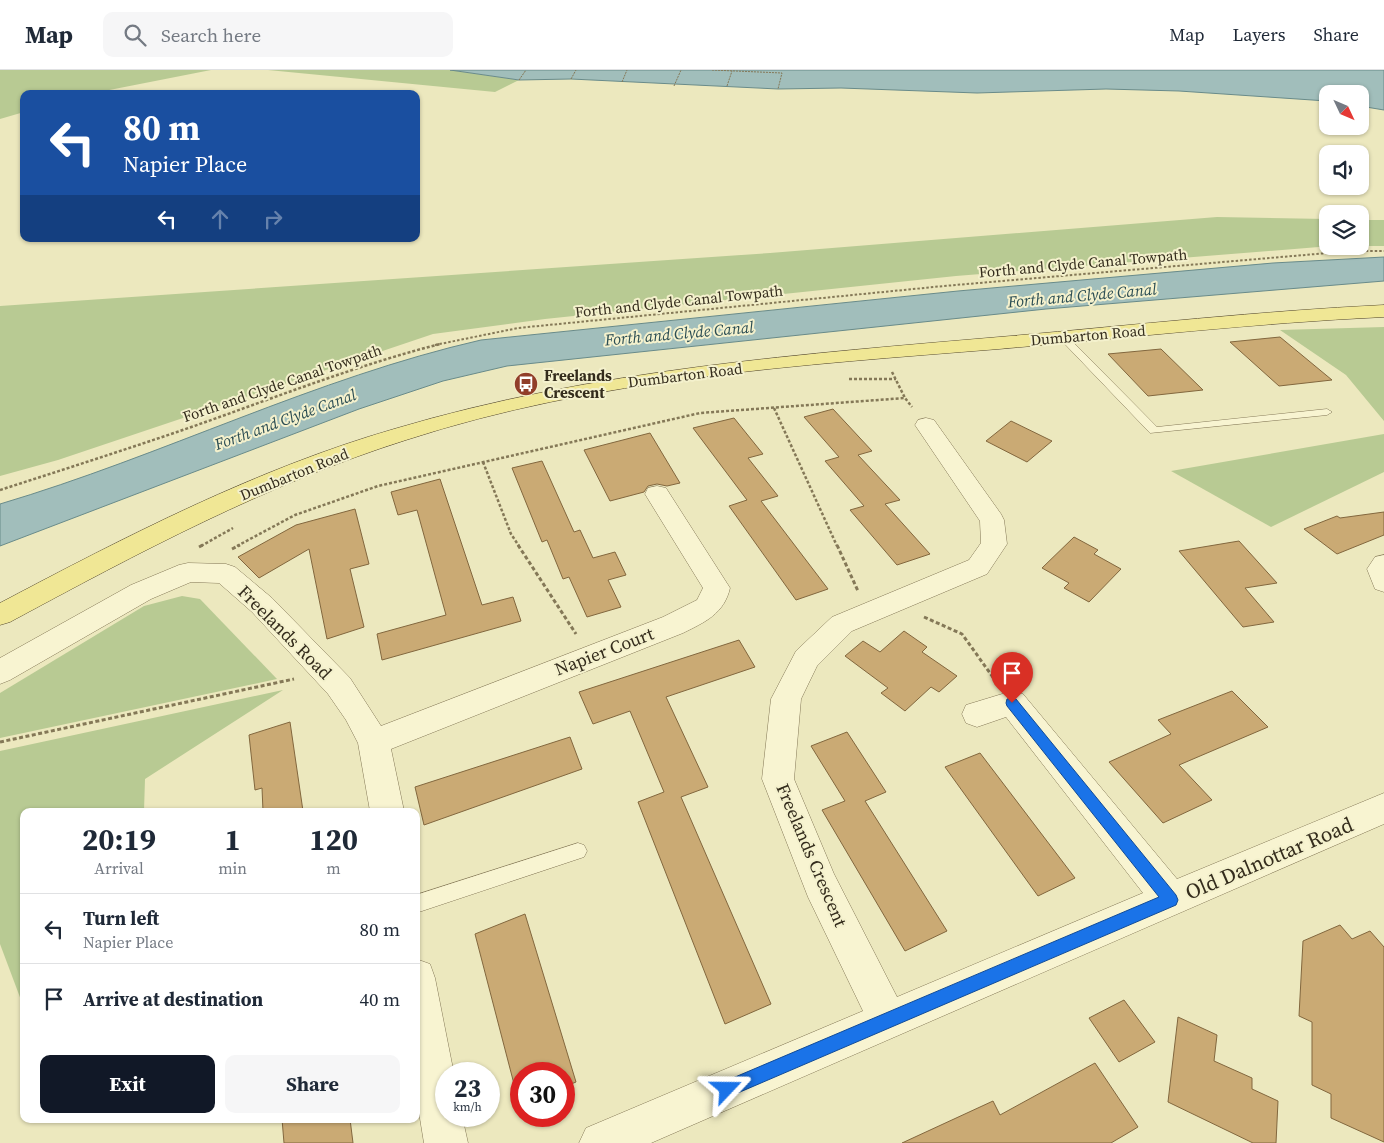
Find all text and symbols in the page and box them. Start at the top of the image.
search box [103,12,453,57]
text: Map [25,18,73,51]
icon: search [121,21,149,49]
text: Search here [161,22,261,48]
text: Map [1169,22,1204,47]
text: Layers [1232,22,1285,47]
text: Share [1313,22,1359,47]
north arrow [1319,85,1369,135]
map controls [1319,85,1369,255]
text: 80 m [123,104,200,152]
icon: left [40,110,105,175]
button: sound [1319,145,1369,195]
text: Napier Place [123,149,247,179]
icon: left [153,205,181,233]
icon: ahead [206,205,234,233]
icon: right [259,205,287,233]
button: layers [1319,205,1369,255]
street label: Forth and Clyde Canal Towpath [978,243,1188,283]
water label: Forth and Clyde Canal [1006,277,1158,313]
street label: Forth and Clyde Canal Towpath [574,280,784,322]
water label: Forth and Clyde Canal [603,315,755,351]
street label: Dumbarton Road [1030,319,1147,350]
street label: Forth and Clyde Canal Towpath [180,340,384,426]
street label: Dumbarton Road [626,357,744,392]
place label: Freelands Crescent [544,365,612,403]
bus stop icon: Freelands Crescent [513,371,539,397]
water label: Forth and Clyde Canal [212,384,358,454]
street label: Dumbarton Road [237,442,352,505]
street label: Freelands Road [232,579,338,685]
street label: Napier Court [551,621,657,681]
pin [991,652,1033,703]
icon: arrive [998,659,1026,687]
street label: Freelands Crescent [771,779,854,931]
street label: Old Dalnottar Road [1181,810,1357,906]
text: 20:19 [82,819,156,860]
text: 1 [224,819,241,860]
text: 120 [309,819,358,860]
text: Arrival [94,857,144,879]
text: min [218,857,247,879]
text: m [326,857,341,879]
text: Turn left [83,905,159,931]
icon: left [40,915,68,943]
text: 80 m [359,916,400,942]
text: Napier Place [83,931,173,953]
icon: arrive [40,985,68,1013]
text: Arrive at destination [83,986,263,1012]
text: 40 m [359,986,400,1012]
button: Exit [40,1055,215,1113]
button: Share [225,1055,400,1113]
speed limit sign: 30 [510,1062,575,1127]
position arrow [700,1062,752,1114]
text: 23 [454,1071,481,1105]
text: km/h [453,1099,482,1115]

